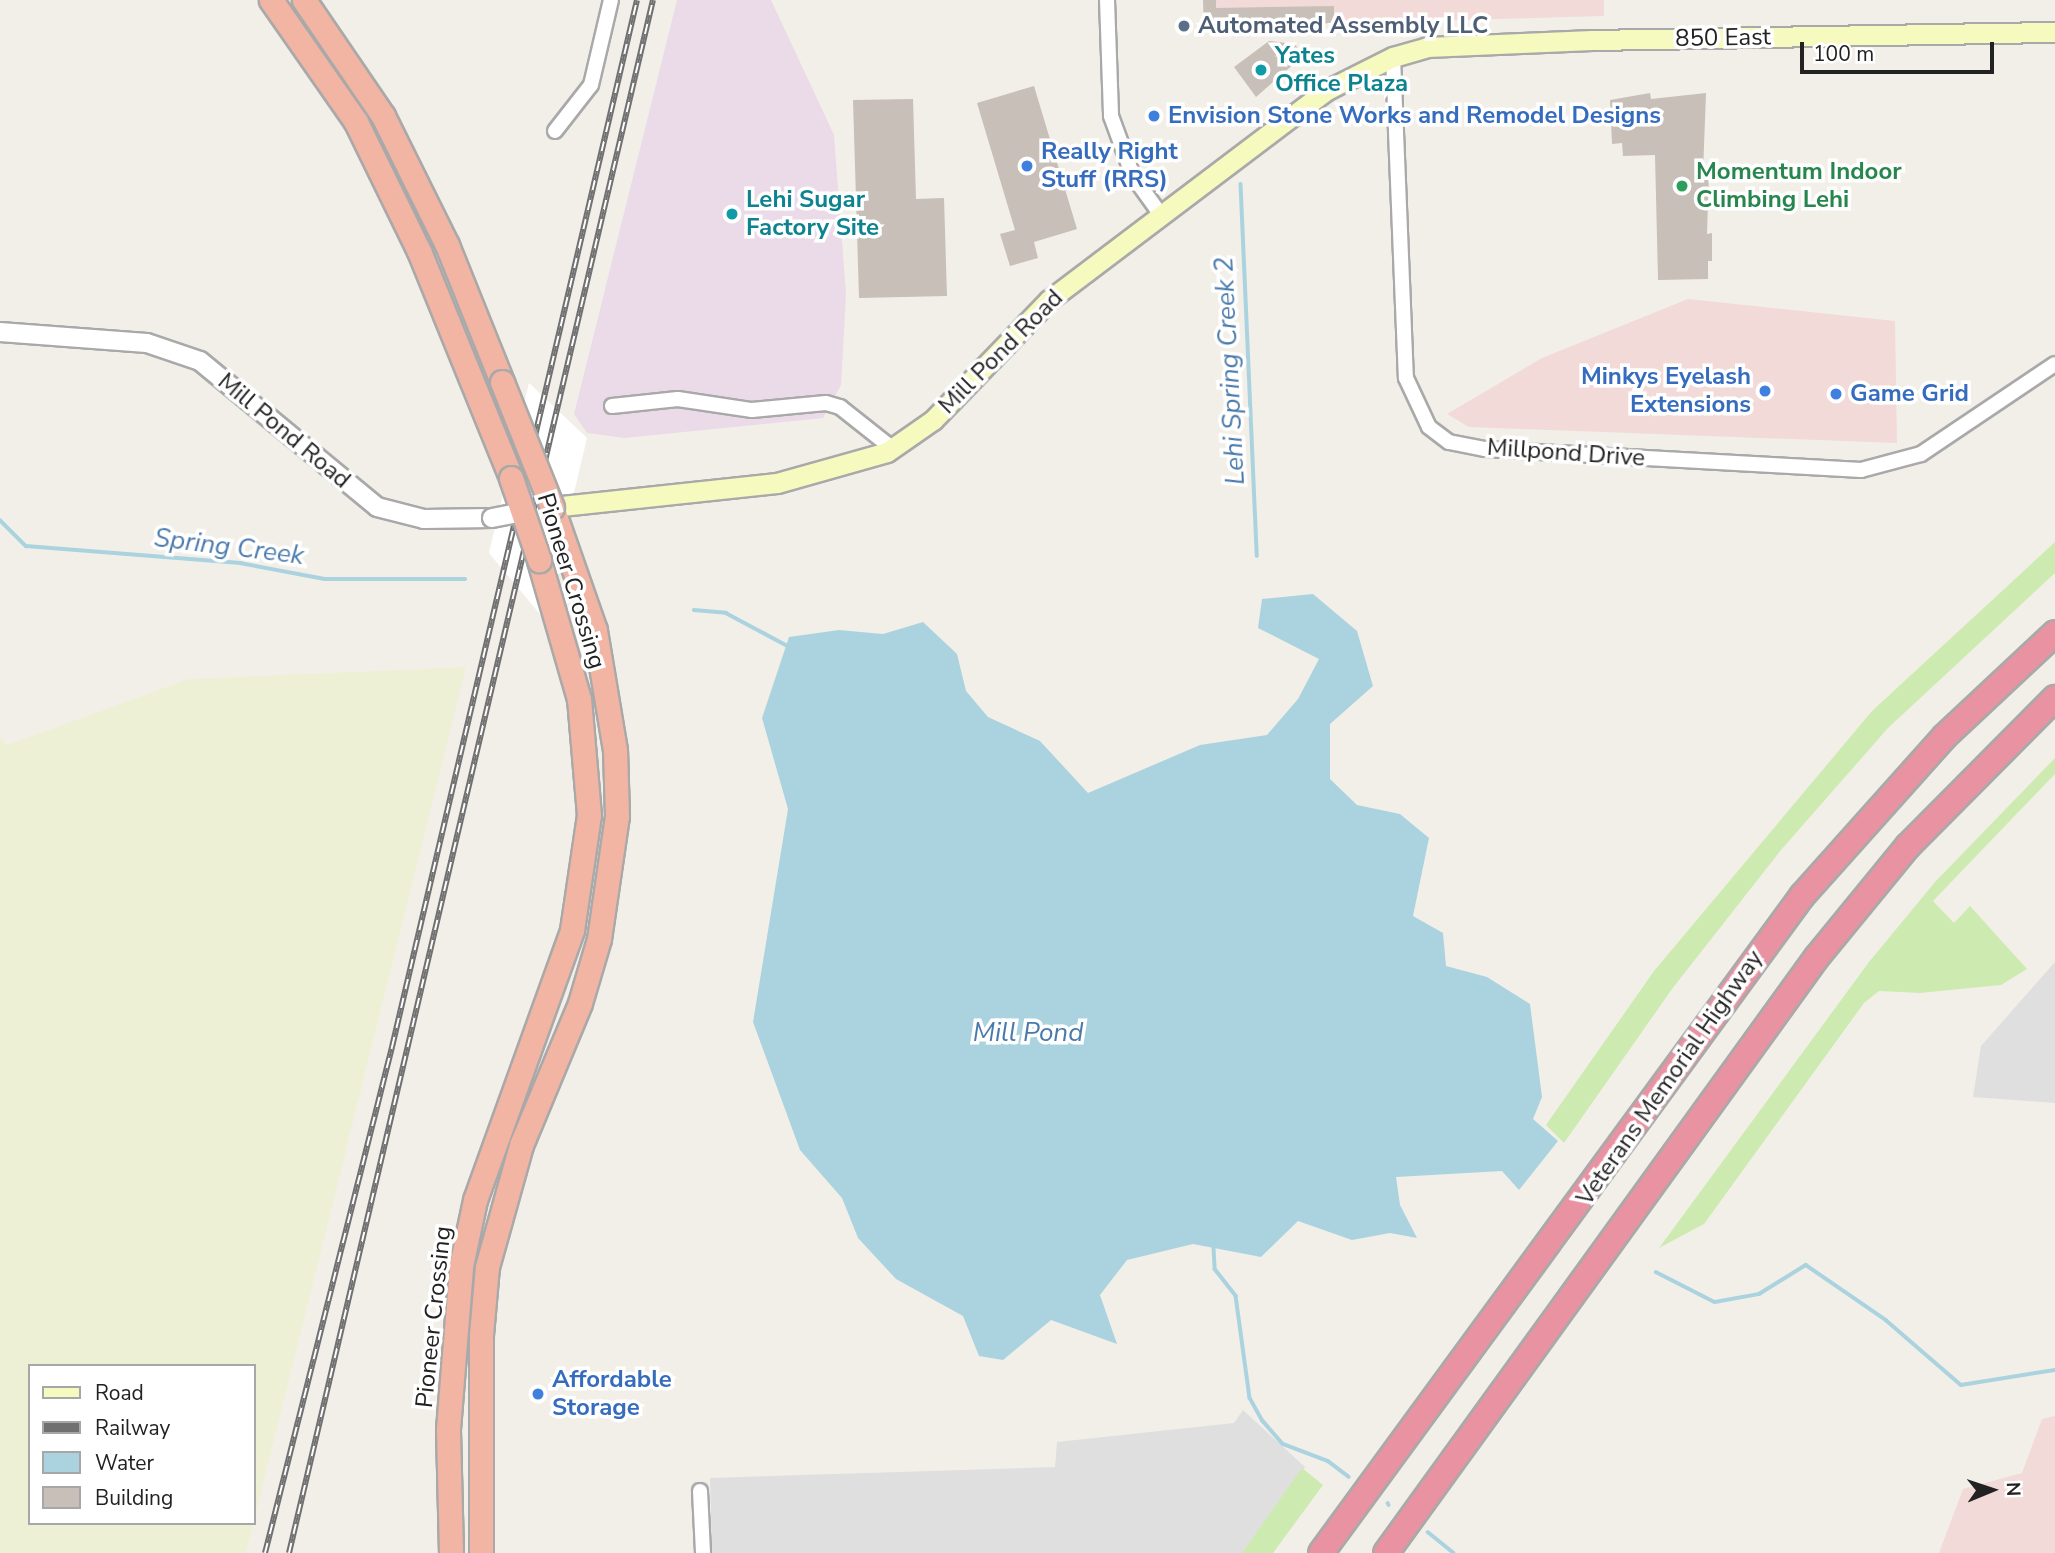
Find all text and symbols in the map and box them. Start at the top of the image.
place label: Automated Assembly LLC [1198,12,1488,40]
marker: Automated Assembly LLC [1176,18,1192,34]
street label: 850 East [1675,23,1771,53]
scale bar [1803,28,1997,72]
text: 100 m [1813,40,1874,68]
place label: Yates Office Plaza [1275,42,1408,98]
marker: Yates Office Plaza [1253,62,1269,78]
place label: Envision Stone Works and Remodel Designs [1168,102,1661,130]
marker: Envision Stone Works and Remodel Designs [1146,108,1162,124]
place label: Really Right Stuff (RRS) [1041,138,1178,194]
marker: Really Right Stuff (RRS) [1019,158,1035,174]
place label: Momentum Indoor Climbing Lehi [1696,158,1902,214]
marker: Momentum Indoor Climbing Lehi [1674,178,1690,194]
place label: Lehi Sugar Factory Site [746,186,879,242]
marker: Lehi Sugar Factory Site [724,206,740,222]
water label: Lehi Spring Creek 2 [1208,256,1252,486]
street label: Mill Pond Road [933,284,1069,420]
place label: Minkys Eyelash Extensions [1581,363,1751,419]
street label: Mill Pond Road [212,367,356,495]
place label: Game Grid [1850,380,1969,408]
marker: Minkys Eyelash Extensions [1757,383,1773,399]
marker: Game Grid [1828,386,1844,402]
street label: Millpond Drive [1486,433,1646,473]
street label: Pioneer Crossing [531,490,611,672]
water label: Spring Creek [152,522,306,572]
street label: Veterans Memorial Highway [1571,945,1769,1211]
water label: Mill Pond [973,1017,1083,1049]
street label: Pioneer Crossing [410,1225,458,1409]
legend [28,1364,256,1525]
place label: Affordable Storage [552,1366,672,1422]
text: Road [95,1379,144,1407]
marker: Affordable Storage [530,1386,546,1402]
text: Railway [95,1414,170,1442]
text: Water [95,1449,154,1477]
north arrow [1957,1455,2027,1525]
text: N [2000,1482,2026,1497]
text: Building [95,1484,173,1512]

